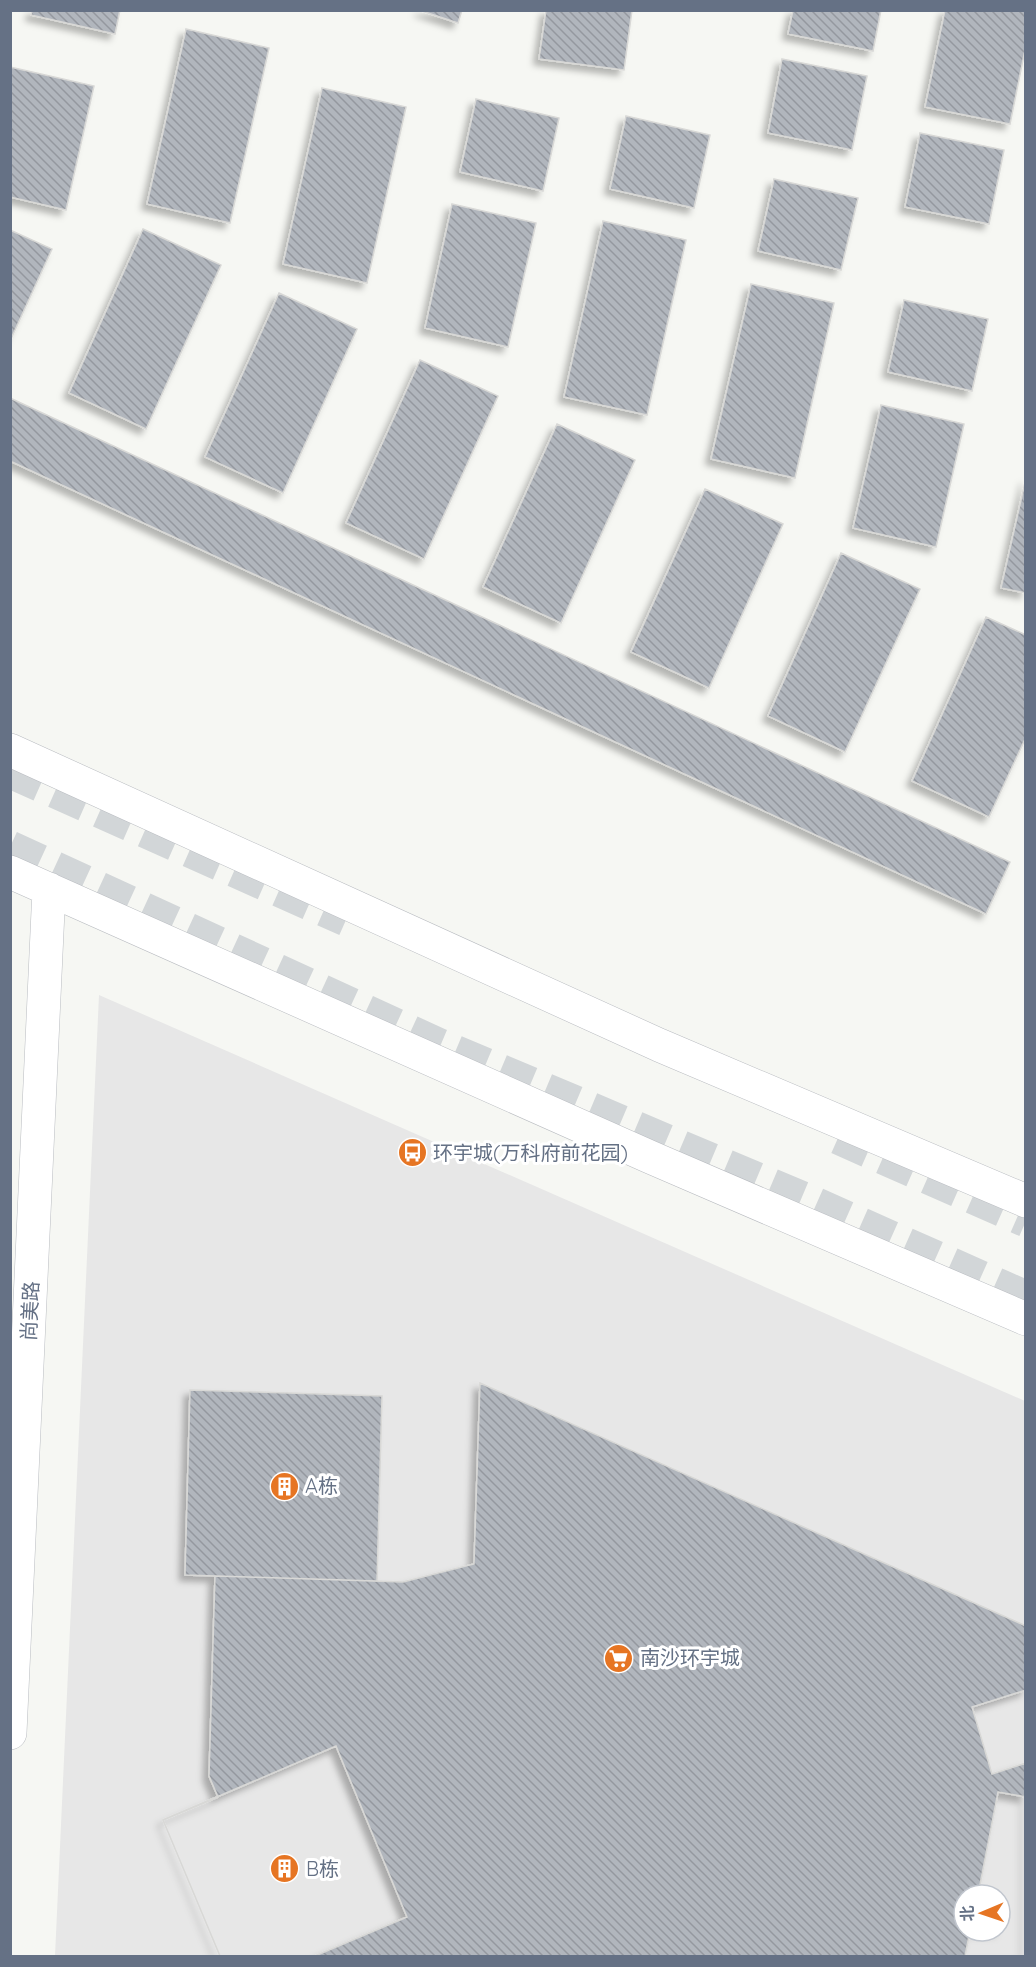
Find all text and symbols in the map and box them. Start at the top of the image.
bus stop icon: 环宇城(万科府前花园) [396,1137,428,1169]
place label: 环宇城(万科府前花园) [433,1140,628,1165]
street label: 尚美路 [15,1280,44,1342]
building icon: A栋 [268,1470,300,1502]
place label: A栋 [305,1473,338,1498]
supermarket icon: 南沙环宇城 [603,1642,635,1674]
place label: 南沙环宇城 [640,1645,740,1670]
building icon: B栋 [269,1853,301,1885]
place label: B栋 [306,1856,339,1881]
north arrow [952,1883,1012,1943]
text: 北 [957,1905,977,1922]

